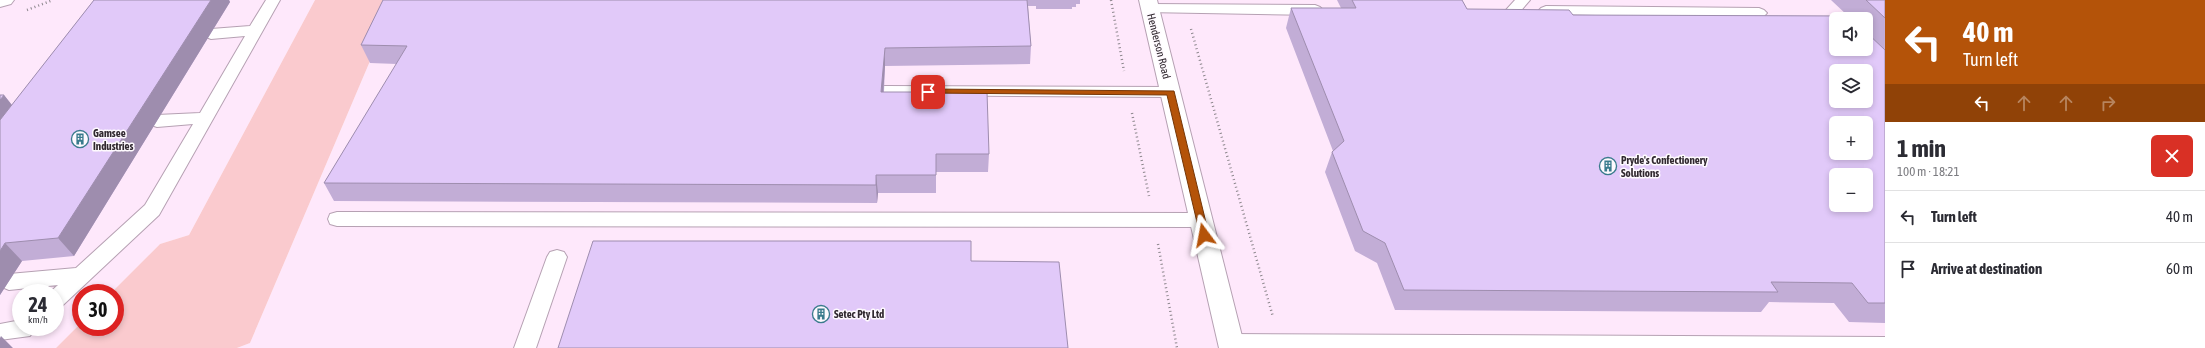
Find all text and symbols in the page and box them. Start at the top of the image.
street label: Henderson Road [1145,12,1173,80]
map controls [1829,12,1873,212]
button: sound [1829,12,1873,56]
icon: left [1897,16,1949,68]
text: 40 m [1963,16,2013,48]
text: Turn left [1963,49,2018,70]
button: layers [1829,64,1873,108]
pin [911,75,945,109]
icon: arrive [917,81,939,103]
icon: left [1971,92,1993,114]
icon: ahead [2013,92,2035,114]
icon: ahead [2055,92,2077,114]
icon: right [2097,92,2119,114]
button: + [1829,116,1873,160]
place label: Gamsee Industries [93,127,133,152]
building icon: Gamsee Industries [70,129,90,149]
text: 1 min [1897,135,1946,162]
button: close [2151,135,2193,177]
place label: Pryde's Confectionery Solutions [1621,154,1708,179]
building icon: Pryde's Confectionery Solutions [1598,156,1618,176]
text: 100 m · 18:21 [1897,164,1960,179]
button: − [1829,168,1873,212]
icon: left [1897,206,1919,228]
text: Turn left [1931,208,1977,225]
text: 40 m [2166,208,2193,225]
position arrow [1183,214,1225,256]
icon: arrive [1897,258,1919,280]
text: Arrive at destination [1931,260,2042,277]
text: 60 m [2166,260,2193,277]
speed limit sign: 30 [72,284,124,336]
text: 24 [29,293,47,316]
building icon: Setec Pty Ltd [811,304,831,324]
place label: Setec Pty Ltd [834,308,884,320]
text: km/h [28,314,48,325]

